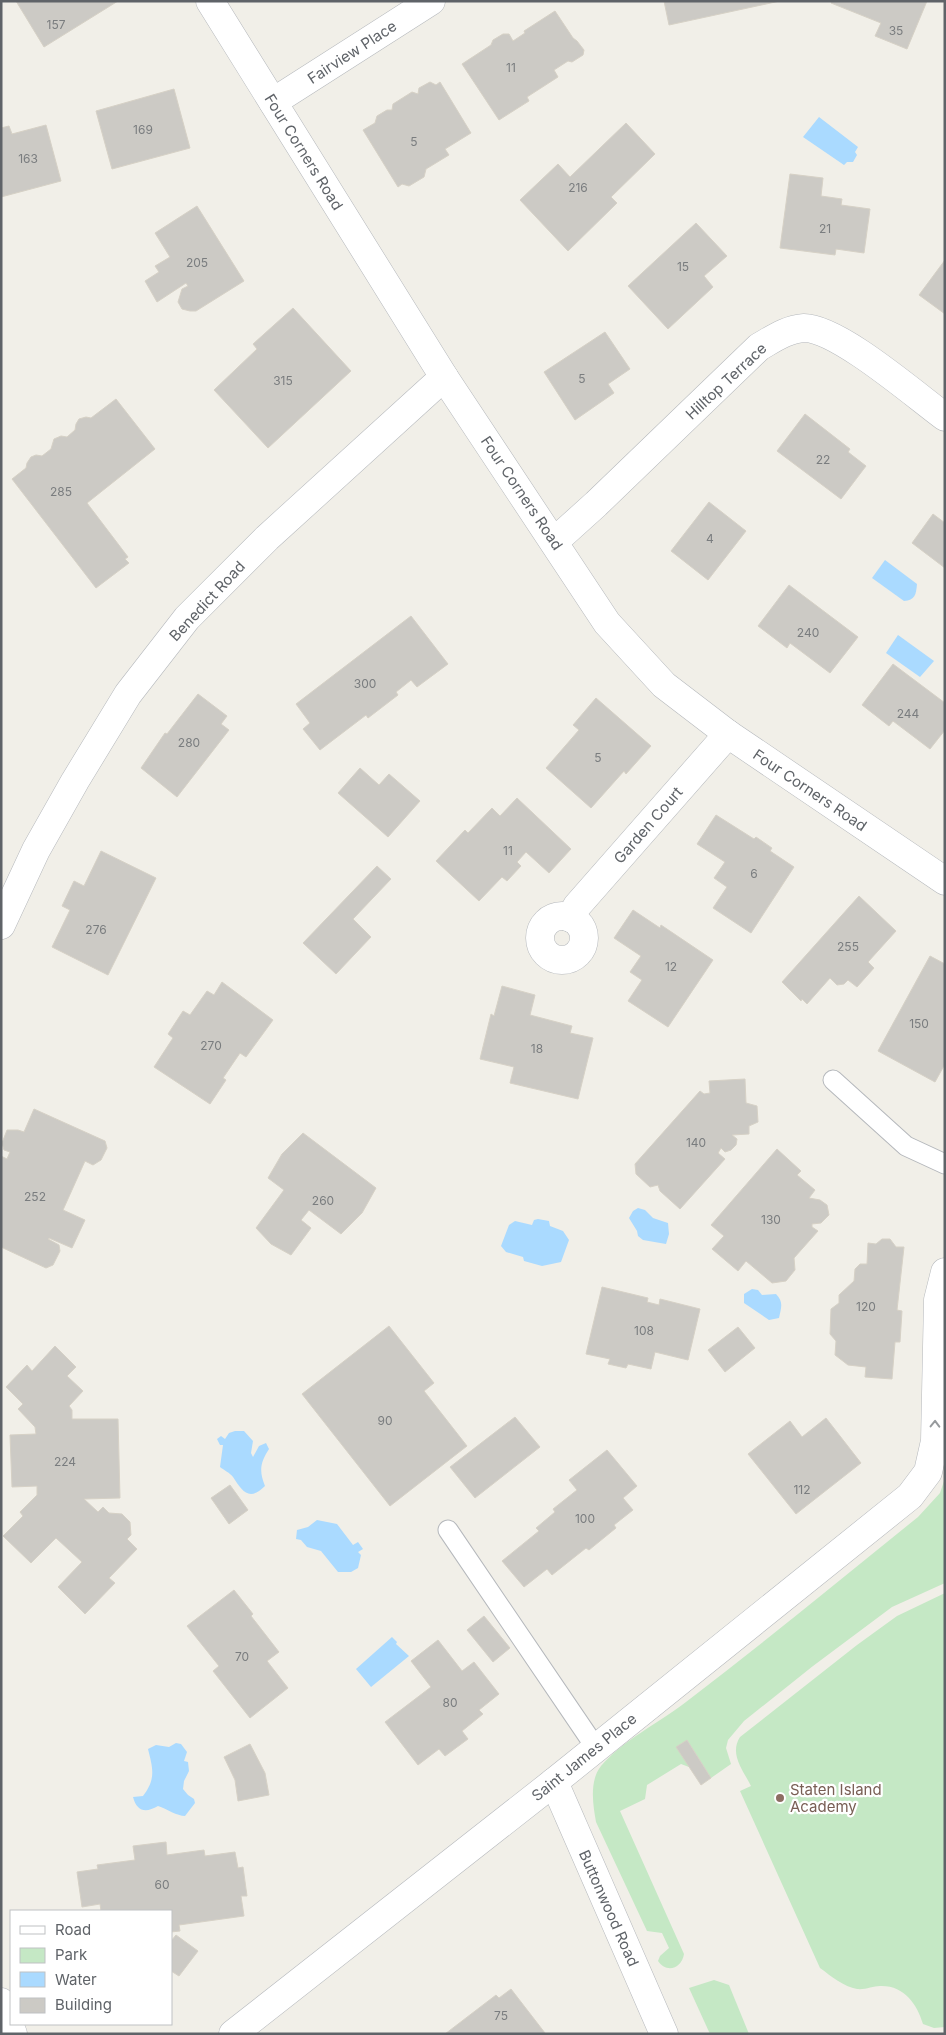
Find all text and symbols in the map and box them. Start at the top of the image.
street label: Fairview Place [304,16,400,88]
house number: 157 [47,17,66,32]
house number: 35 [889,23,903,38]
house number: 11 [506,60,516,75]
street label: Four Corners Road [261,90,347,214]
house number: 169 [133,122,153,137]
house number: 5 [410,134,418,149]
house number: 163 [18,151,38,166]
house number: 216 [568,180,588,195]
house number: 21 [819,221,831,236]
house number: 205 [186,255,208,270]
house number: 15 [677,259,689,274]
street label: Hilltop Terrace [682,339,770,423]
house number: 5 [578,371,586,386]
house number: 315 [273,373,293,388]
street label: Four Corners Road [477,432,567,554]
house number: 22 [816,452,830,467]
house number: 285 [50,484,72,499]
house number: 4 [706,531,714,546]
street label: Benedict Road [165,557,249,645]
house number: 240 [797,625,819,640]
house number: 300 [354,676,376,691]
house number: 244 [897,706,920,721]
house number: 280 [178,735,200,750]
street label: Four Corners Road [749,745,871,835]
house number: 5 [594,750,602,765]
street label: Garden Court [609,783,687,867]
house number: 11 [503,843,513,858]
house number: 6 [750,866,758,881]
house number: 276 [85,922,107,937]
house number: 255 [837,939,859,954]
house number: 12 [665,959,677,974]
house number: 150 [909,1016,929,1031]
house number: 270 [200,1038,222,1053]
house number: 18 [531,1041,543,1056]
house number: 140 [686,1135,706,1150]
house number: 252 [24,1189,46,1204]
house number: 260 [312,1193,334,1208]
house number: 130 [761,1212,781,1227]
house number: 120 [856,1299,876,1314]
house number: 108 [634,1323,654,1338]
house number: 90 [377,1413,393,1428]
one-way arrow [930,1420,940,1428]
house number: 224 [54,1454,76,1469]
house number: 112 [793,1482,811,1497]
house number: 100 [575,1511,595,1526]
house number: 70 [235,1649,249,1664]
house number: 80 [443,1695,458,1710]
street label: Saint James Place [528,1709,640,1805]
place label: Staten Island Academy [790,1780,882,1816]
marker: Staten Island Academy [774,1792,786,1804]
street label: Buttonwood Road [575,1847,643,1969]
house number: 60 [154,1877,170,1892]
legend [10,1910,172,2025]
text: Road [55,1920,91,1939]
text: Park [55,1945,88,1964]
text: Water [55,1970,97,1989]
text: Building [55,1995,112,2014]
house number: 75 [494,2008,508,2023]

